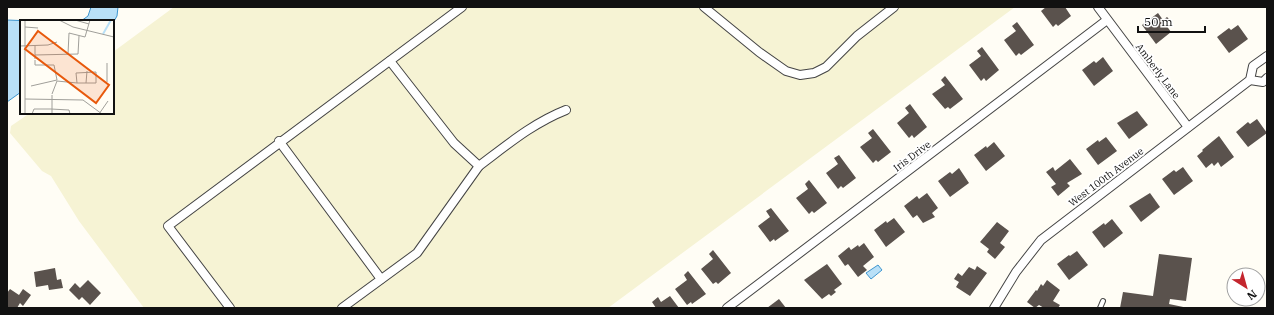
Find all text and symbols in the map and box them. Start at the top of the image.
scale bar [1138,8,1205,34]
text: 50 m [1144,14,1173,29]
inset map [20,20,114,114]
street label: Amberly Lane [1133,41,1183,101]
street label: Iris Drive [891,138,933,174]
street label: West 100th Avenue [1066,145,1146,209]
north arrow [1226,267,1266,307]
text: N [1244,287,1260,303]

